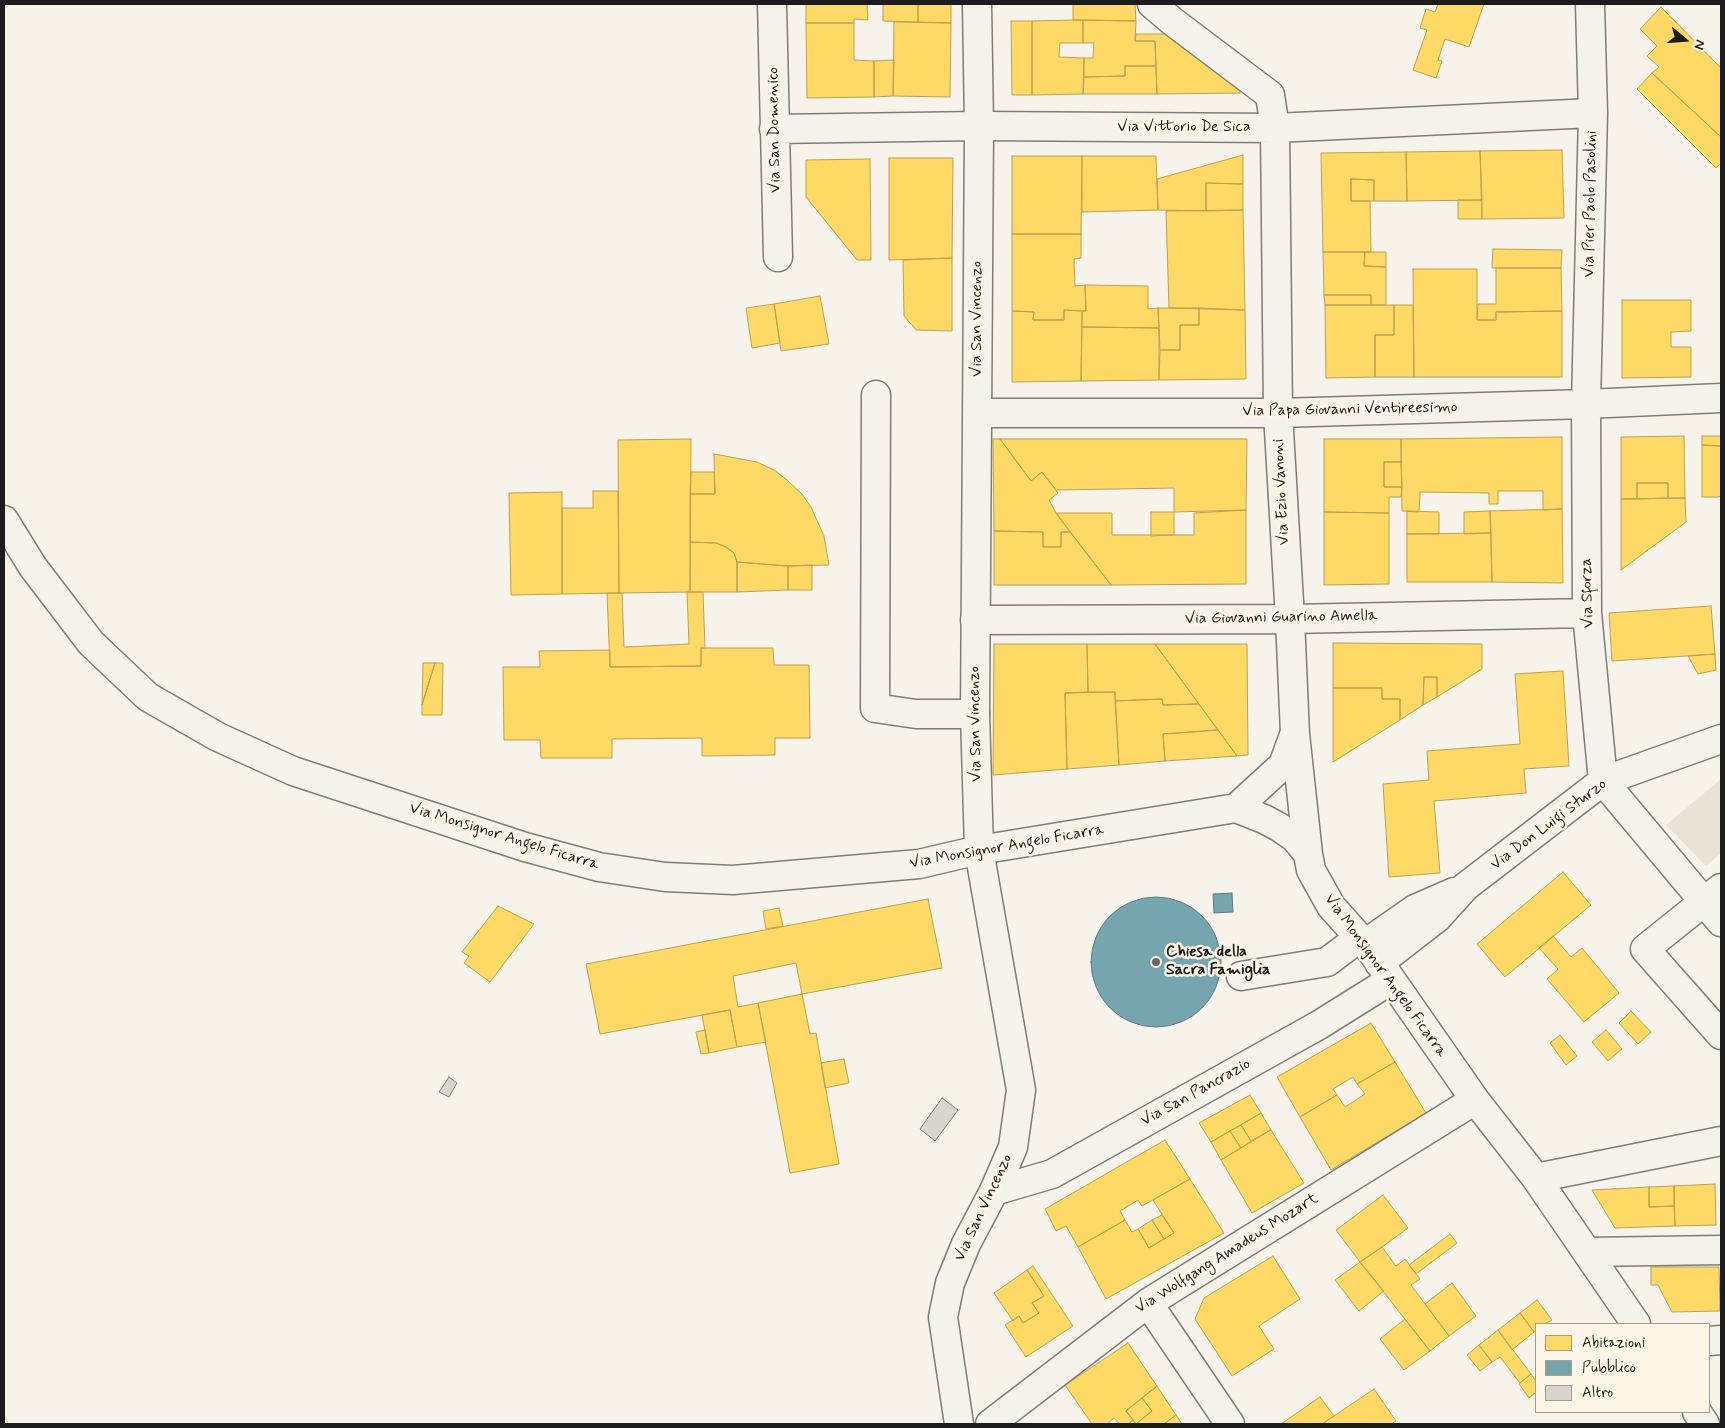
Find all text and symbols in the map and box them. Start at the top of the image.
north arrow [1660,15,1710,65]
text: N [1689,37,1709,52]
street label: Via San Domenico [764,67,786,193]
street label: Via Vittorio De Sica [1117,118,1251,138]
street label: Via Pier Paolo Pasolini [1580,130,1602,278]
street label: Via San Vincenzo [968,261,988,377]
street label: Via Papa Giovanni Ventireesimo [1242,399,1458,421]
street label: Via Ezio Vanoni [1270,438,1294,546]
street label: Via Sforza [1577,557,1599,629]
street label: Via Giovanni Guarino Amella [1185,607,1377,629]
street label: Via San Vincenzo [965,666,987,782]
street label: Via Don Luigi Sturzo [1487,775,1611,875]
street label: Via Monsignor Angelo Ficarra [407,799,601,875]
street label: Via Monsignor Angelo Ficarra [908,820,1106,874]
street label: Via Monsignor Angelo Ficarra [1319,891,1451,1061]
place label: Chiesa della Sacra Famiglia [1166,943,1270,981]
marker: Chiesa della Sacra Famiglia [1150,956,1162,968]
street label: Via San Pancrazio [1138,1055,1254,1131]
street label: Via San Vincenzo [951,1151,1017,1265]
street label: Via Wolfgang Amadeus Mozart [1132,1190,1322,1318]
legend [1535,1323,1710,1413]
text: Abitazioni [1582,1333,1645,1353]
text: Pubblico [1582,1358,1636,1378]
text: Altro [1582,1383,1613,1403]

